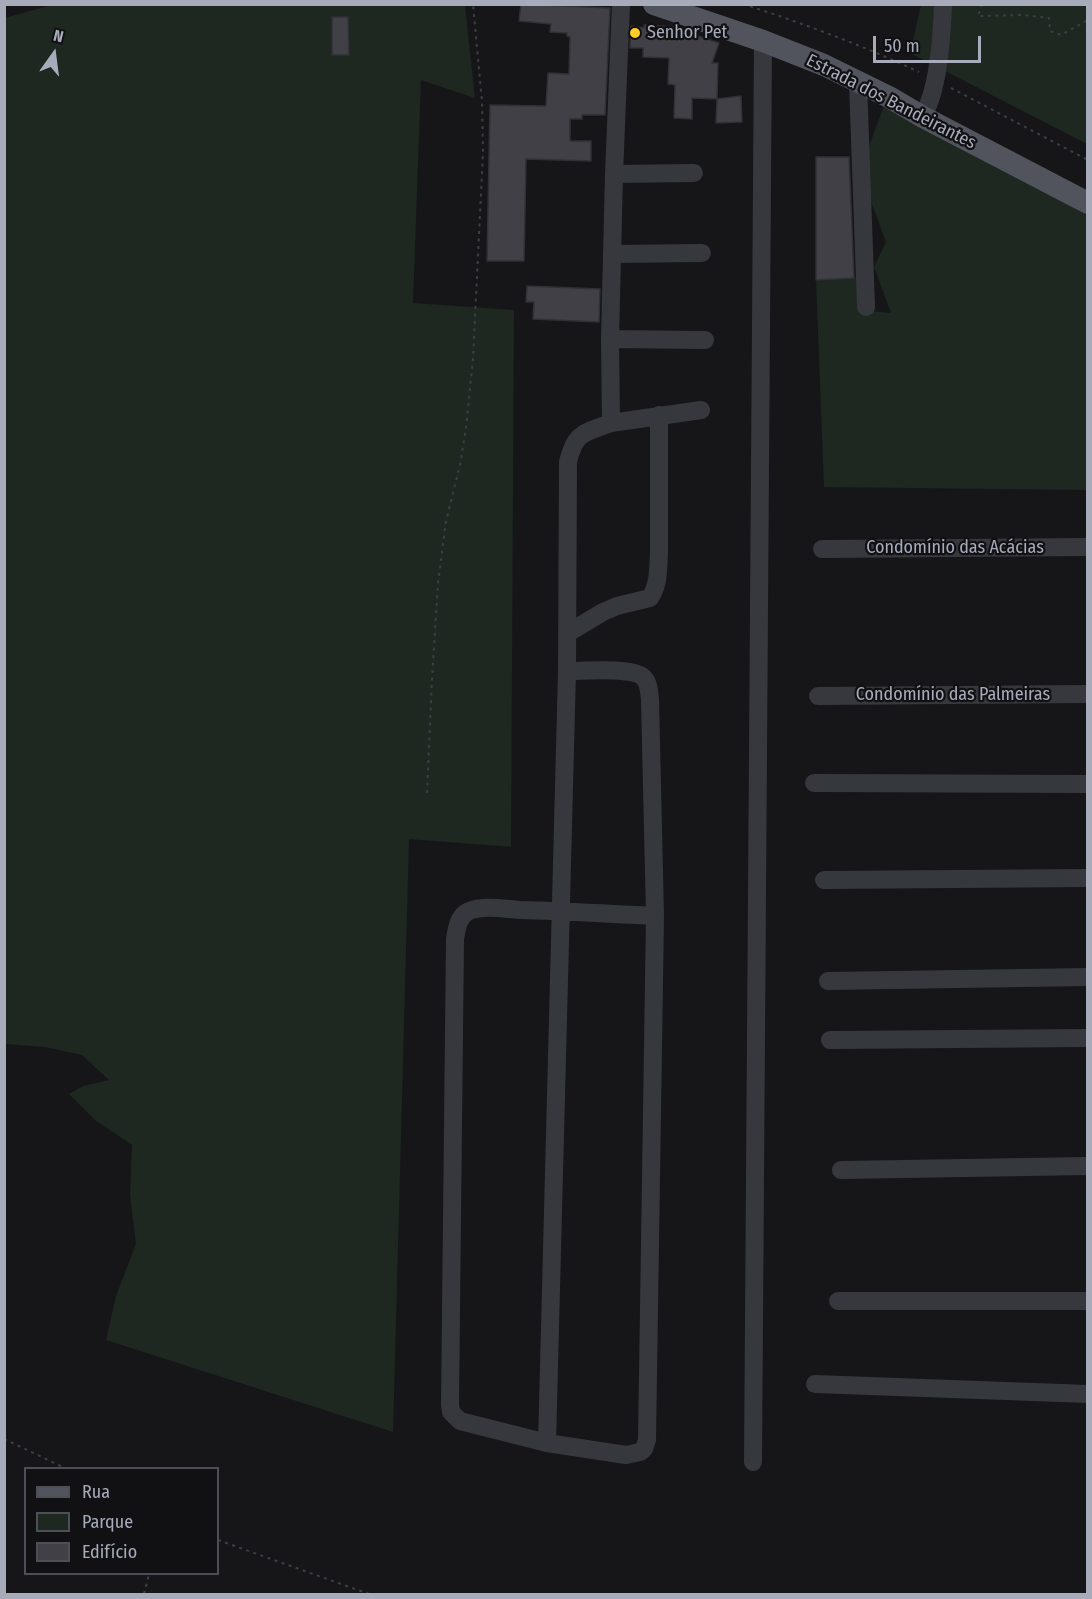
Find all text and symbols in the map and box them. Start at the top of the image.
place label: Senhor Pet [647,22,727,44]
north arrow [24,24,84,84]
scale bar [876,24,984,62]
text: N [52,26,65,46]
marker: Senhor Pet [628,26,642,40]
text: 50 m [884,35,920,57]
street label: Estrada dos Bandeirantes [802,50,980,154]
street label: Condomínio das Acácias [866,537,1044,559]
street label: Condomínio das Palmeiras [856,684,1050,706]
legend [24,1467,219,1575]
text: Rua [82,1481,110,1503]
text: Parque [82,1511,133,1533]
text: Edifício [82,1541,137,1563]

